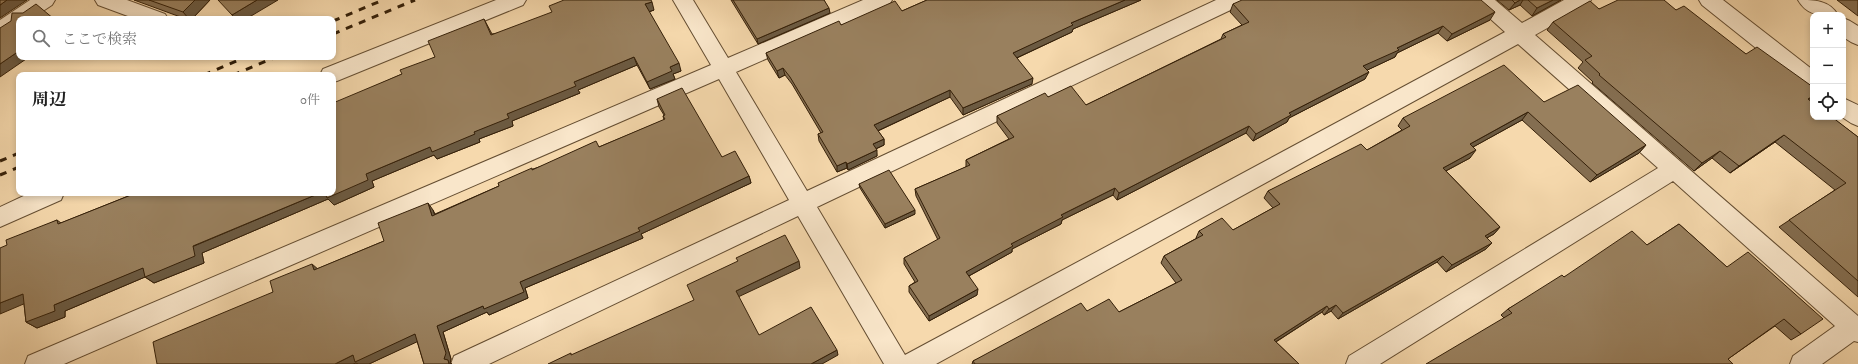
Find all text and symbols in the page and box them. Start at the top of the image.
map controls [1810,12,1846,120]
button: + [1810,12,1846,48]
search box [16,16,336,60]
icon: search [30,27,52,49]
text: ここで検索 [62,30,137,49]
button: − [1810,48,1846,84]
button: locate [1810,84,1846,120]
text: 周辺 [32,89,66,111]
text: 0件 [300,92,320,108]

